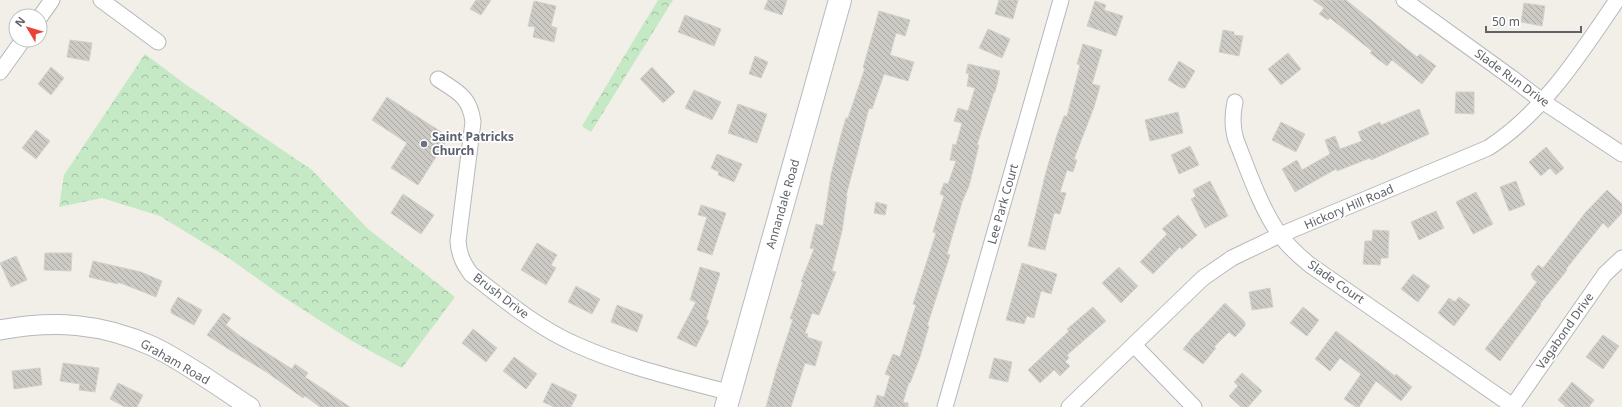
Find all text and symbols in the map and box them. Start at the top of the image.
north arrow [8,8,48,48]
scale bar [1486,8,1581,34]
text: N [11,13,28,30]
text: 50 m [1492,13,1520,30]
street label: Slade Run Drive [1471,45,1553,111]
place label: Saint Patricks Church [432,128,514,159]
marker: Saint Patricks Church [419,139,429,149]
street label: Annandale Road [762,157,803,251]
street label: Lee Park Court [983,161,1022,246]
street label: Hickory Hill Road [1301,180,1396,233]
street label: Slade Court [1305,256,1368,308]
street label: Brush Drive [470,269,533,322]
street label: Vagabond Drive [1532,289,1598,372]
street label: Graham Road [137,335,213,388]

